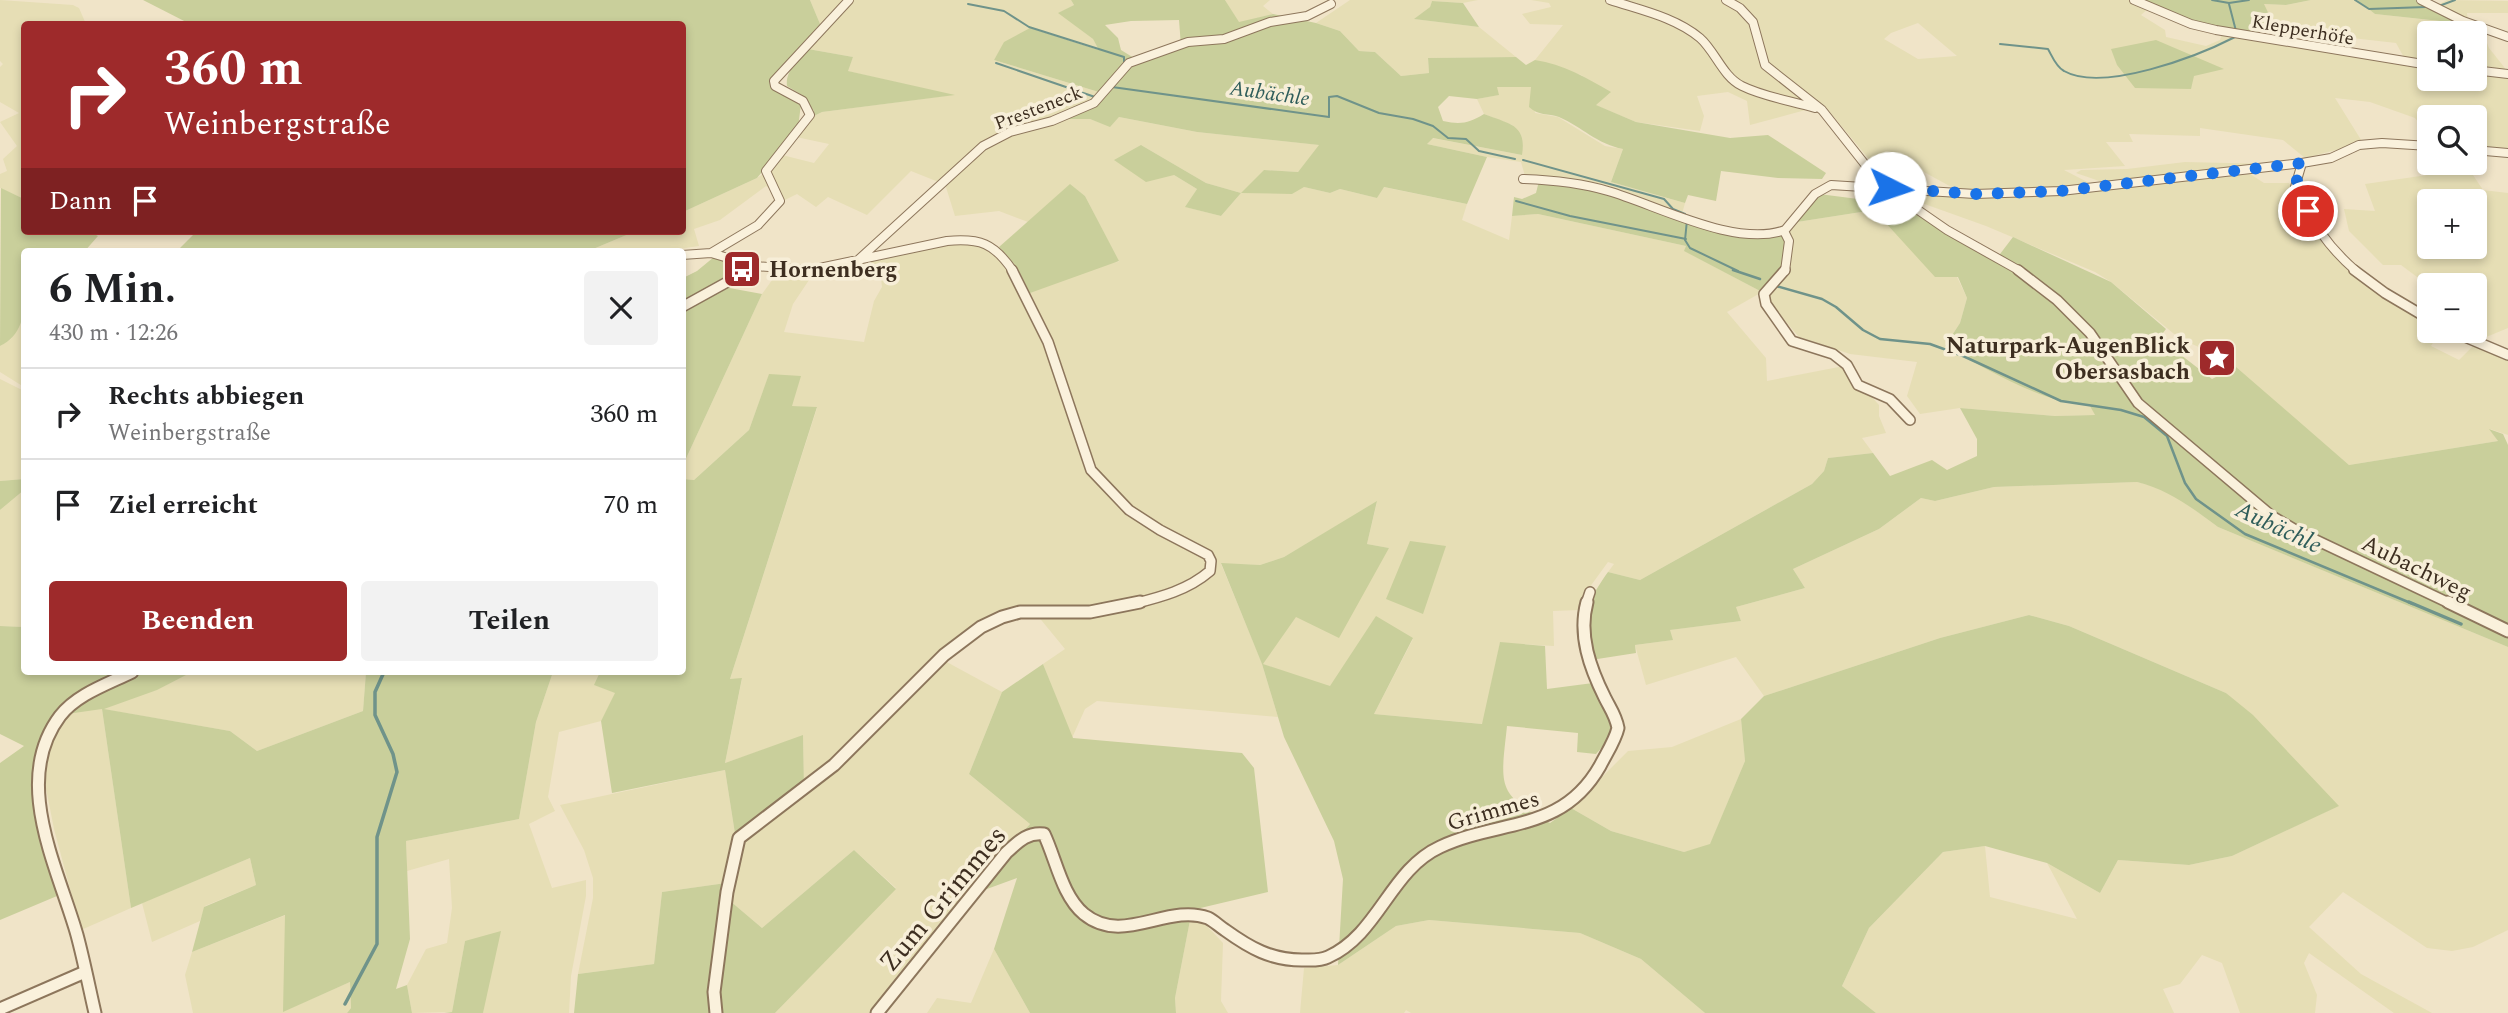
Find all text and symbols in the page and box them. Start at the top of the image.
street label: Klepperhöfe [2249,7,2356,54]
map controls [2417,21,2487,343]
button: sound [2417,21,2487,91]
text: 360 m [164,32,303,107]
icon: right [49,49,140,140]
water label: Aubächle [1227,72,1312,115]
street label: Presteneck [990,78,1087,139]
text: Weinbergstraße [164,100,391,149]
button: search [2417,105,2487,175]
position arrow [1853,151,1927,225]
text: Dann [49,181,112,221]
pin [2278,181,2338,241]
icon: arrive [126,182,164,220]
button: + [2417,189,2487,259]
icon: arrive [2289,192,2327,230]
bus stop icon: Hornenberg [721,248,763,290]
place label: Hornenberg [769,253,898,288]
text: 6 Min. [49,258,176,321]
button: close [584,271,658,345]
button: − [2417,273,2487,343]
text: 430 m · 12:26 [49,316,178,351]
place label: Naturpark-AugenBlick Obersasbach [1946,329,2190,390]
place icon: Naturpark-AugenBlick Obersasbach [2196,337,2238,379]
text: Rechts abbiegen [108,376,304,416]
text: 360 m [590,394,658,434]
icon: right [49,395,87,433]
text: Weinbergstraße [108,416,271,451]
text: Ziel erreicht [108,485,258,525]
text: 70 m [603,485,658,525]
icon: arrive [49,486,87,524]
water label: Aubächle [2228,492,2328,564]
street label: Aubachweg [2355,527,2478,610]
button: Beenden [49,581,347,661]
button: Teilen [361,581,658,661]
street label: Grimmes [1443,782,1544,841]
street label: Zum Grimmes [869,816,1017,982]

